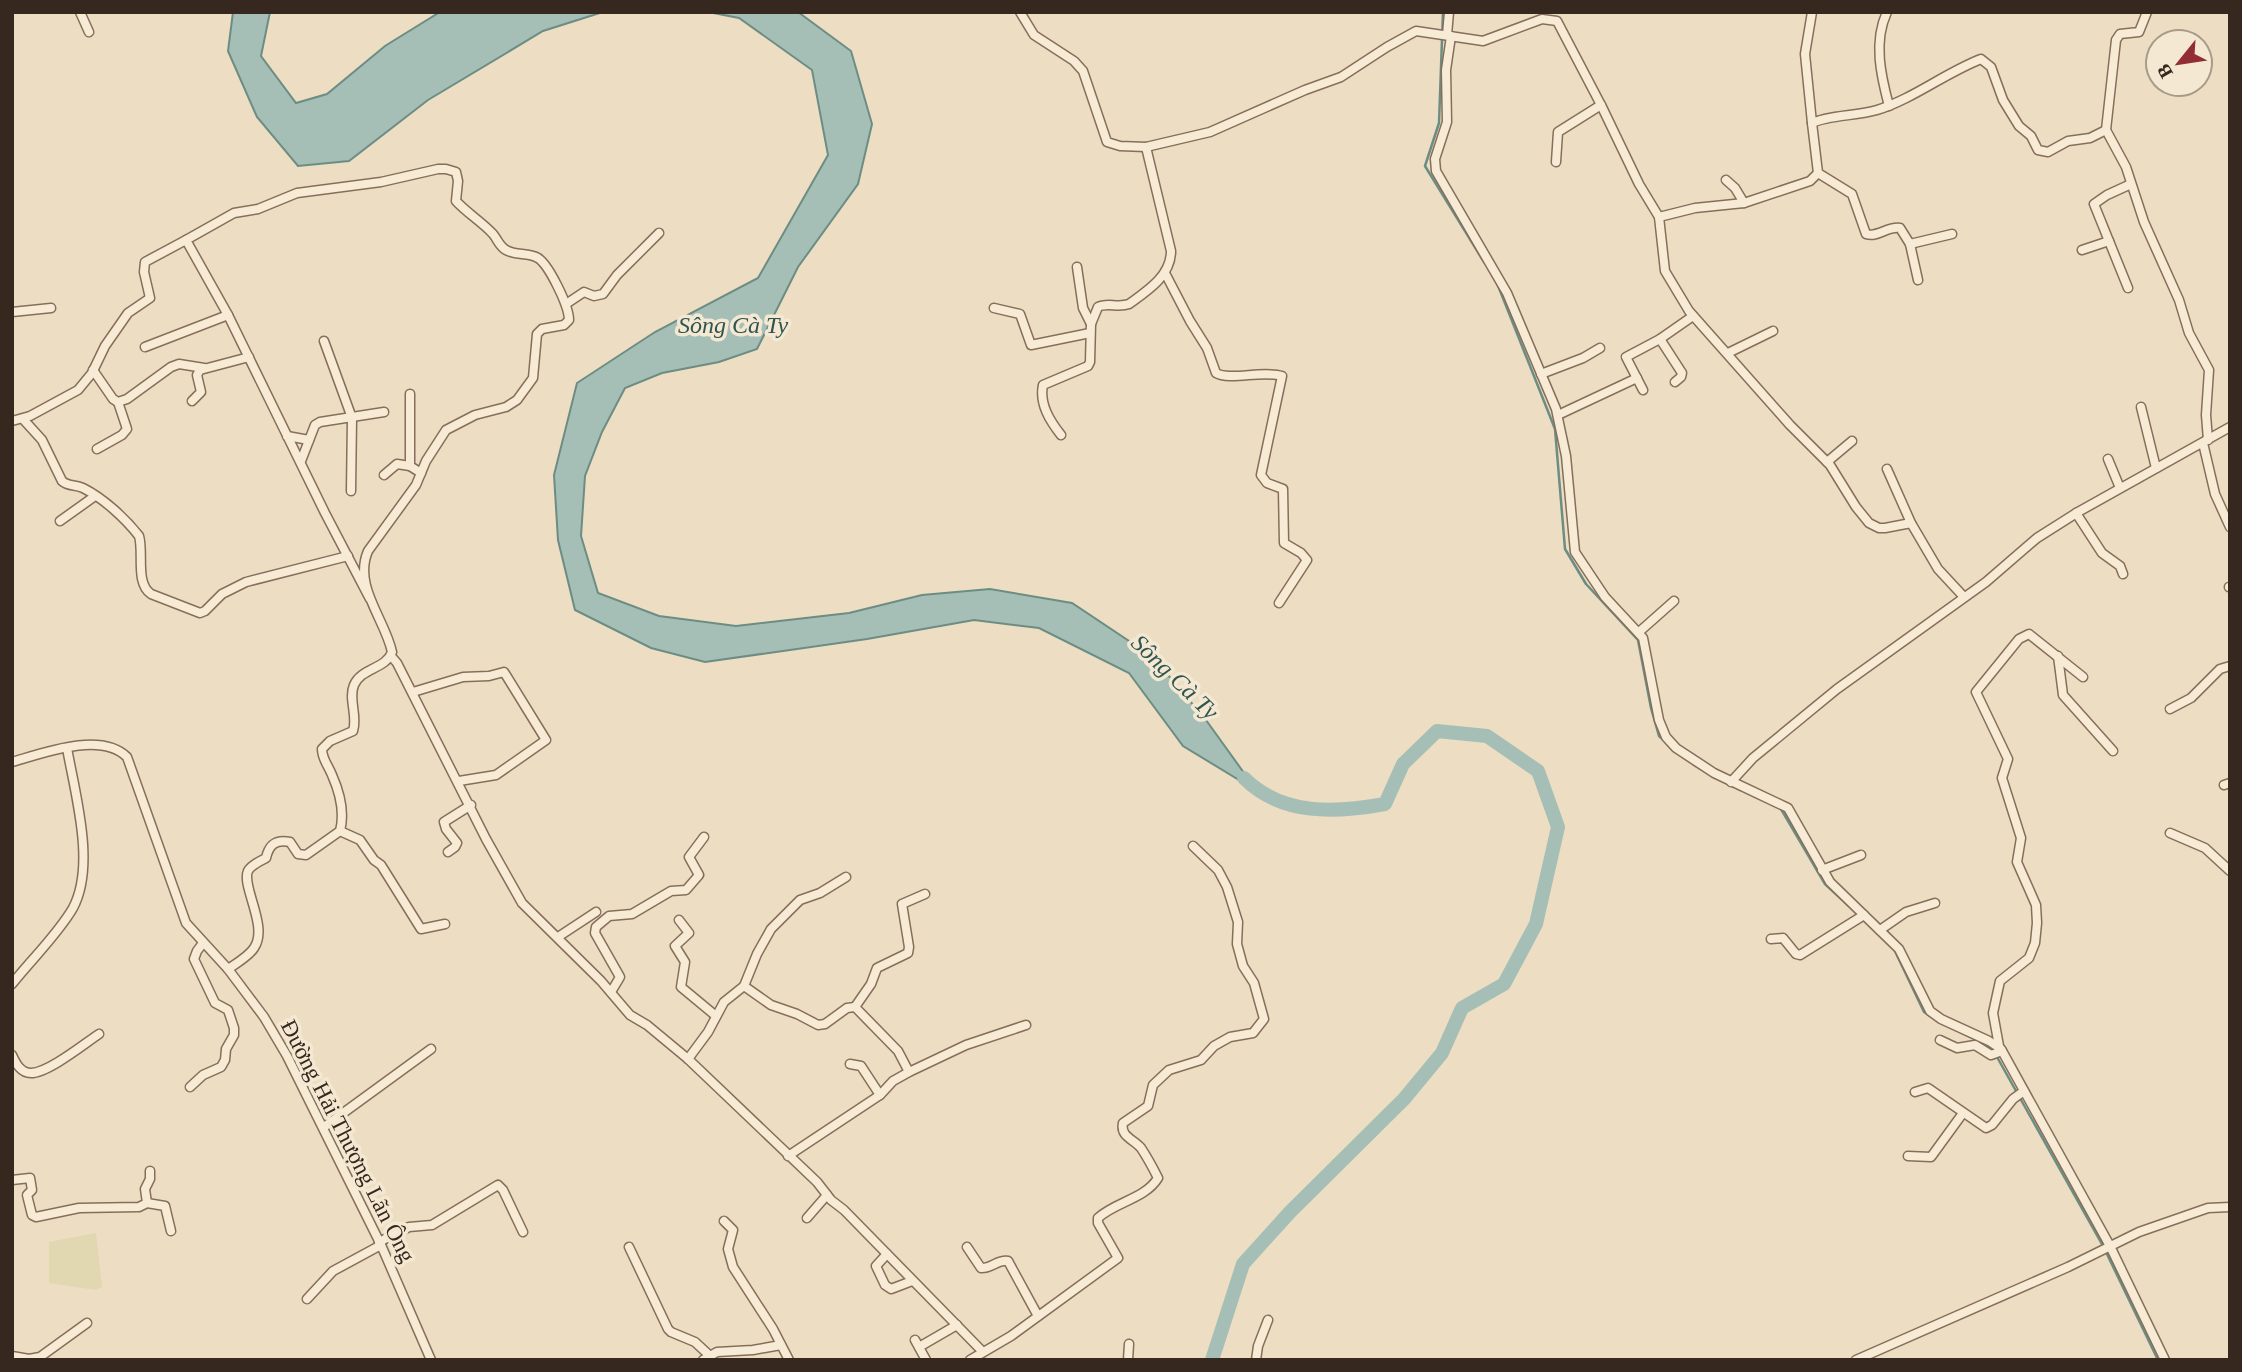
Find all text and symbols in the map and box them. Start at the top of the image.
north arrow [2144,28,2214,98]
text: B [2152,60,2177,82]
water label: Sông Cà Ty [678,312,788,338]
water label: Sông Cà Ty [1126,629,1224,725]
street label: Đường Hải Thượng Lãn Ông [276,1015,421,1267]

